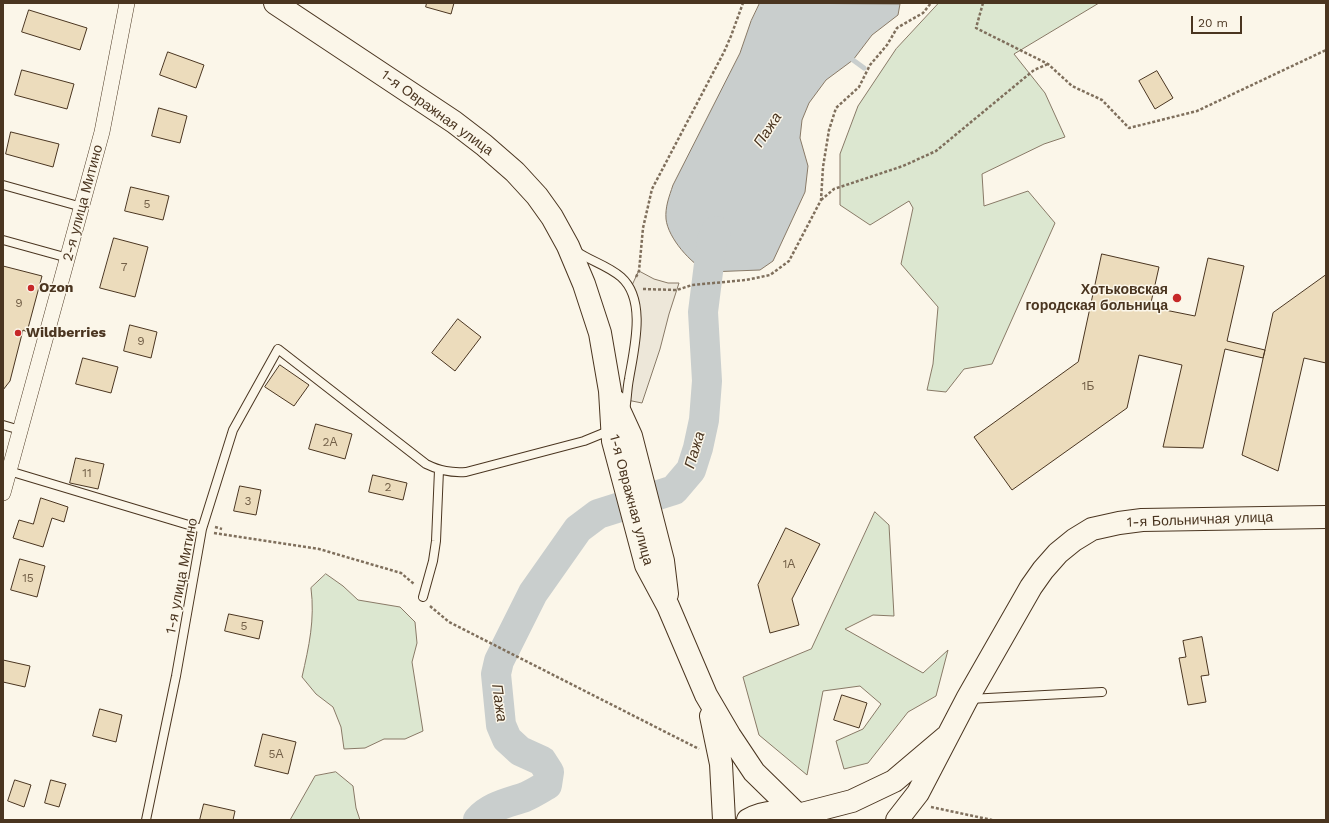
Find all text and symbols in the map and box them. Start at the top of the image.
scale bar [1193,8,1244,34]
text: 20 m [1198,16,1228,30]
street label: 1-я Овражная улица [378,67,496,159]
water label: Пажа [750,109,786,151]
street label: 2-я улица Митино [59,143,107,263]
house number: 5 [144,197,150,211]
house number: 7 [121,260,127,274]
place label: Ozon [39,280,74,296]
place label: Хотьковская городская больница [1025,282,1168,314]
marker: Ozon [26,283,36,293]
marker: Хотьковская городская больница [1171,292,1183,304]
house number: 9 [15,296,23,310]
place label: Wildberries [26,325,106,341]
marker: Wildberries [13,328,23,338]
house number: 9 [137,334,145,348]
house number: 1Б [1082,379,1094,393]
water label: Пажа [681,429,709,471]
street label: 1-я Овражная улица [605,433,657,567]
house number: 2А [323,435,337,449]
house number: 11 [82,466,92,480]
house number: 2 [385,480,391,494]
house number: 3 [245,494,251,508]
street label: 1-я Больничная улица [1127,509,1273,531]
street label: 1-я улица Митино [163,517,201,635]
house number: 1А [783,557,795,571]
house number: 15 [22,571,34,585]
house number: 5 [241,619,247,633]
water label: Пажа [487,683,511,723]
house number: 5А [269,747,283,761]

